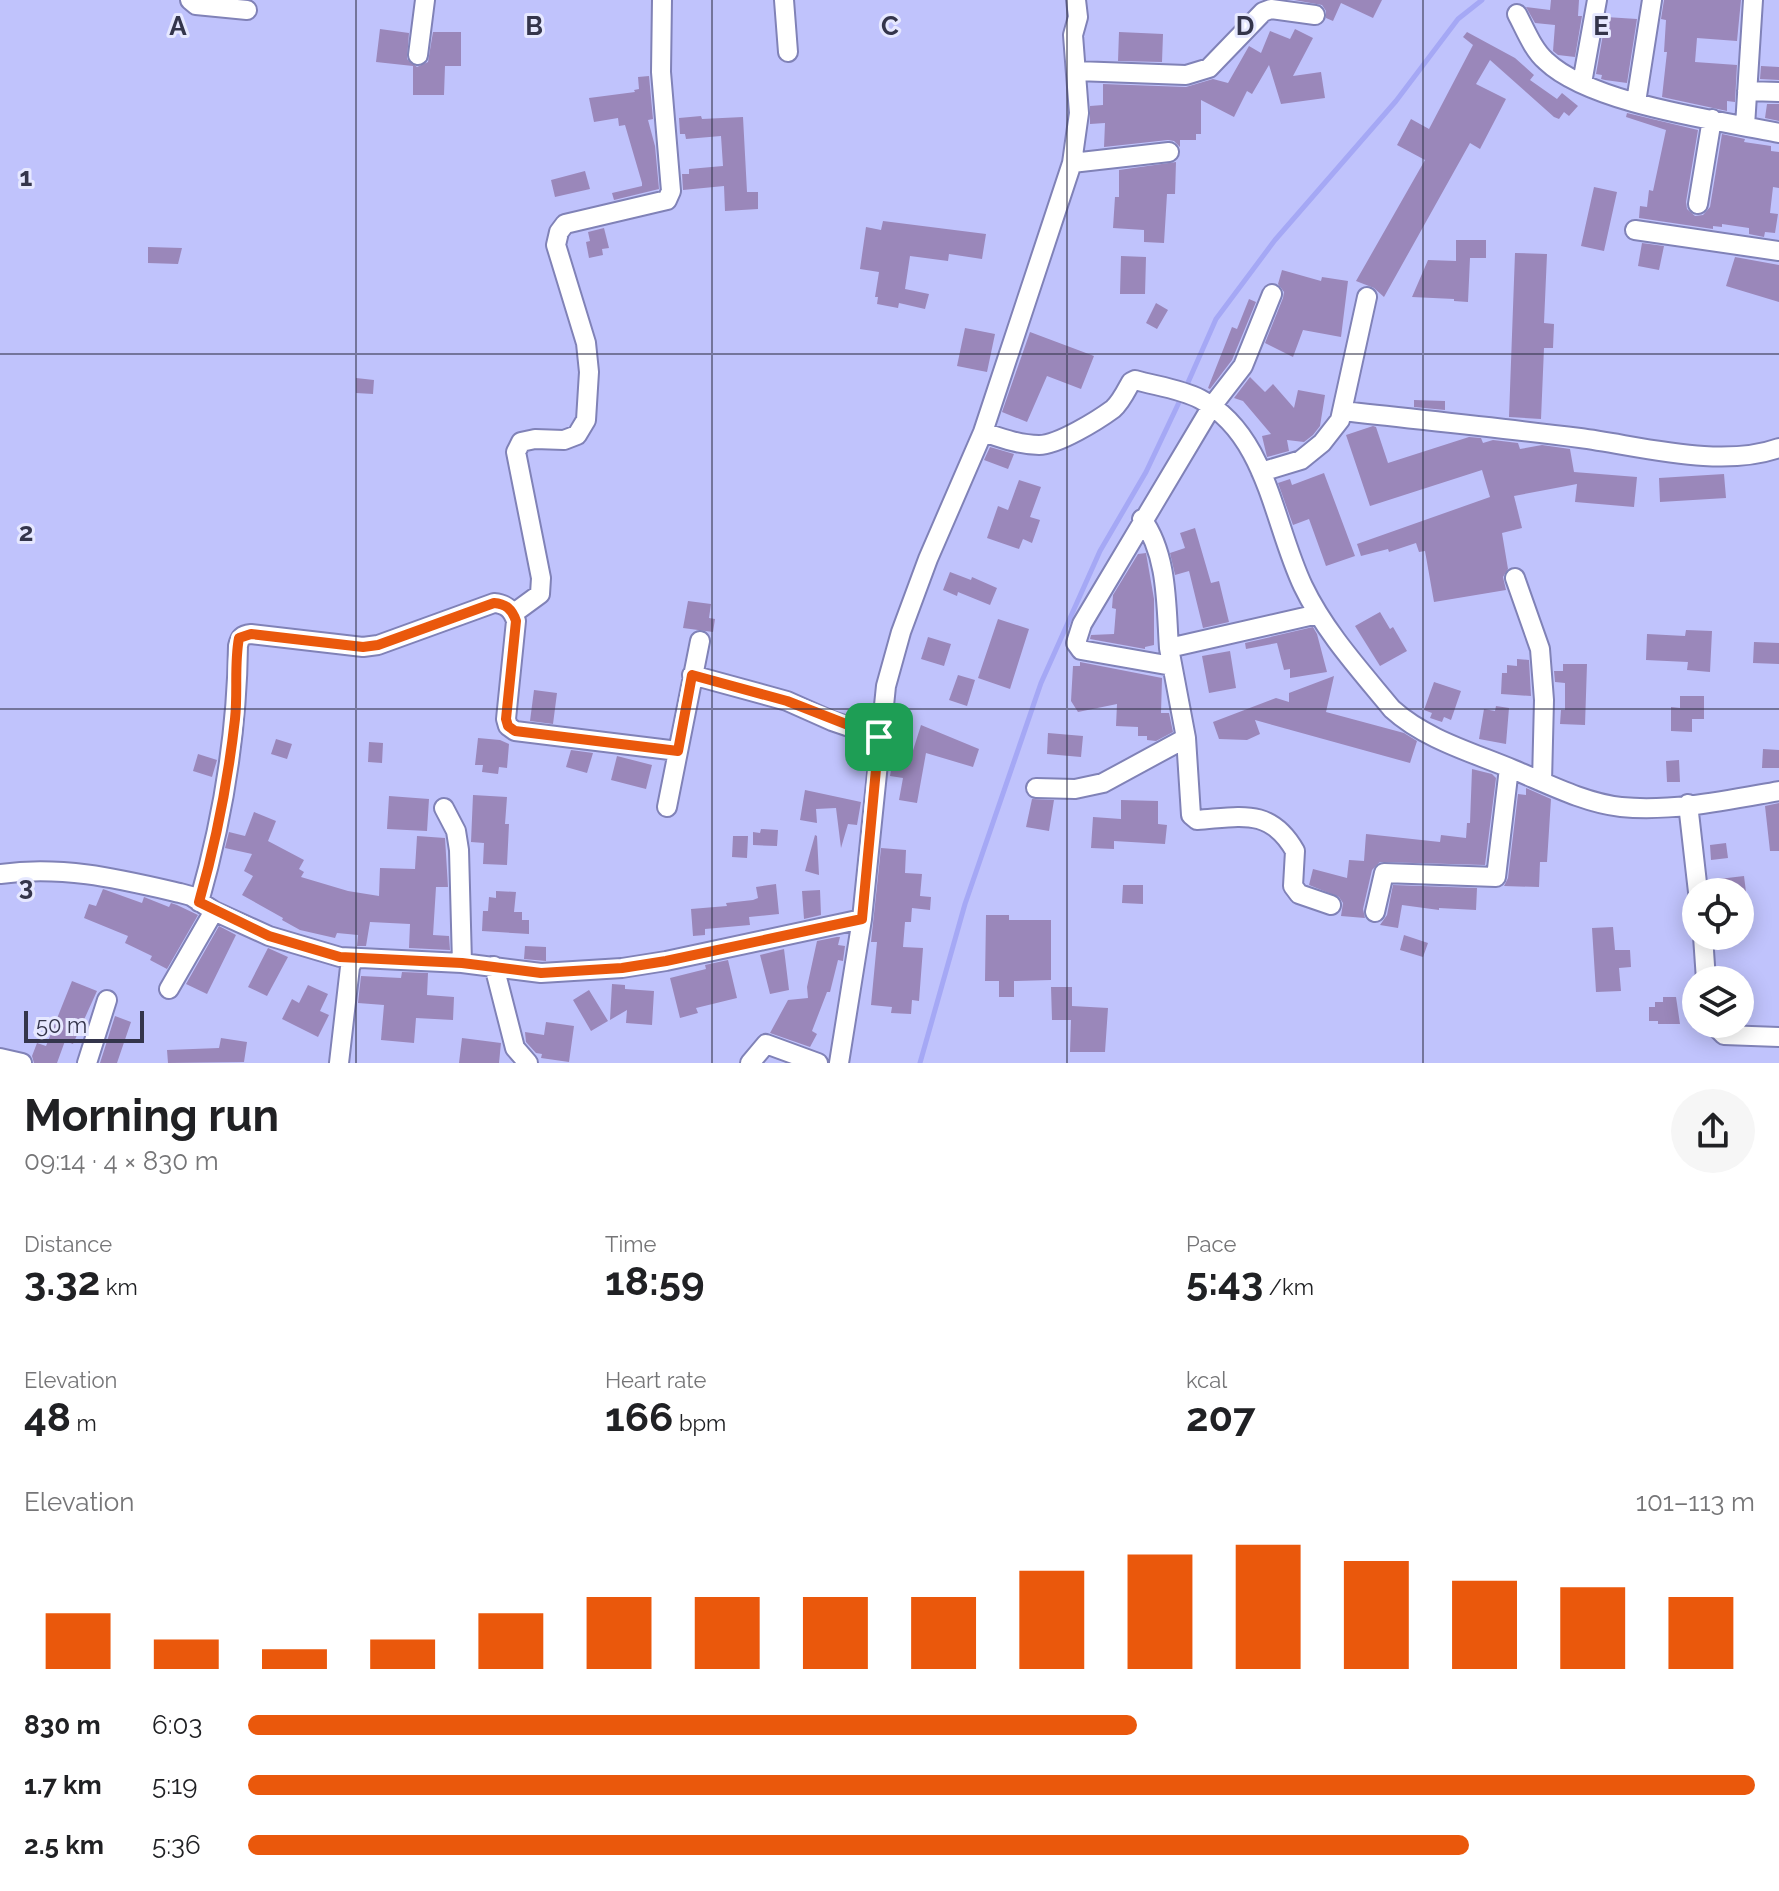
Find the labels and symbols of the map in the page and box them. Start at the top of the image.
text: A [169,11,187,41]
text: B [525,11,543,41]
text: C [881,11,899,41]
text: D [1236,11,1254,41]
text: E [1593,11,1609,41]
text: 1 [20,162,33,192]
text: 2 [19,517,33,547]
pin [845,703,913,771]
text: 3 [19,871,33,901]
scale bar [24,1007,144,1043]

